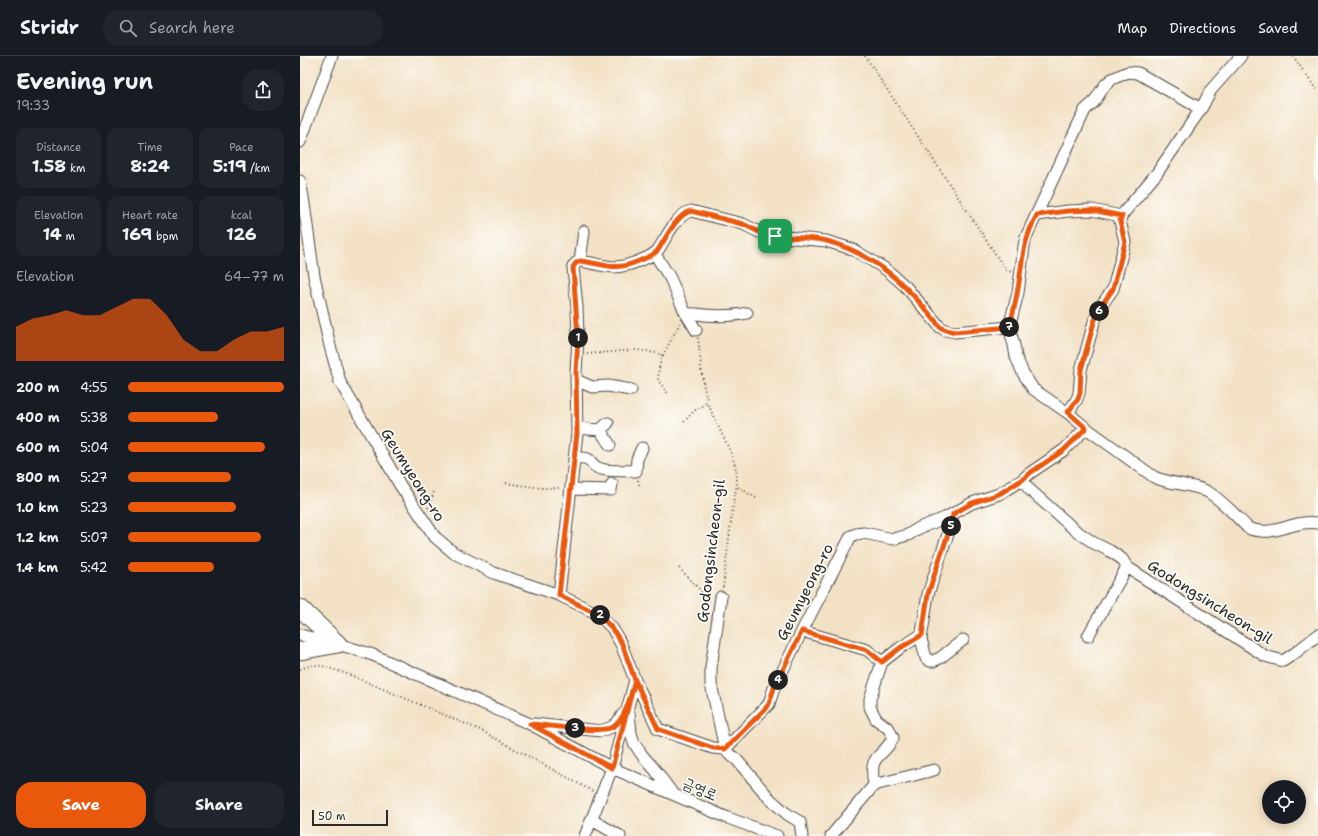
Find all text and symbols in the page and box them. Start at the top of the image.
search box [103,10,383,46]
text: Stridr [20,15,79,40]
icon: search [117,17,139,39]
text: Search here [149,18,235,38]
text: Map [1118,19,1148,37]
text: Directions [1170,19,1236,37]
text: Saved [1258,19,1298,37]
text: Evening run [16,67,153,96]
button: share [242,69,284,111]
text: 19:33 [16,97,50,114]
text: Distance [36,140,81,155]
text: Time [137,140,163,155]
text: Pace [229,140,253,155]
text: 1.58 [32,155,66,177]
text: 8:24 [130,155,170,177]
text: 5:19 [213,155,247,177]
text: km [66,161,86,176]
text: /km [247,161,270,176]
text: Elevation [34,208,83,223]
text: Heart rate [122,208,178,223]
text: kcal [231,208,252,223]
pin [758,219,792,253]
text: 14 [42,223,62,245]
text: 169 [122,223,152,245]
text: 126 [226,223,257,245]
icon: arrive [764,225,786,247]
text: m [62,229,75,244]
text: bpm [152,229,178,244]
text: Elevation [16,268,74,285]
text: 64–77 m [224,268,284,285]
pin: 6 [1089,301,1109,321]
text: 6 [1095,303,1103,318]
pin: 7 [999,317,1019,337]
text: 7 [1005,319,1013,334]
pin: 1 [568,328,588,348]
text: 1 [575,330,581,345]
text: 200 m [16,379,59,396]
text: 4:55 [80,379,107,396]
text: 400 m [16,409,60,426]
text: 5:38 [80,409,108,426]
street label: Geumyeong-ro [376,425,450,525]
text: 600 m [16,439,60,456]
text: 5:04 [80,439,108,456]
text: 800 m [16,469,60,486]
text: 5:27 [80,469,108,486]
street label: Godongsincheon-gil [692,478,730,624]
text: 1.0 km [16,499,58,516]
text: 5:23 [80,499,108,516]
pin: 5 [941,516,961,536]
text: 5 [948,518,954,533]
text: 1.2 km [16,529,59,546]
text: 5:07 [80,529,108,546]
street label: Geumyeong-ro [772,540,838,644]
street label: Godongsincheon-gil [1144,555,1277,649]
text: 1.4 km [16,559,58,576]
text: 5:42 [80,559,108,576]
pin: 2 [590,605,610,625]
text: 2 [596,607,604,622]
pin: 4 [768,670,788,690]
text: 4 [774,672,782,687]
pin: 3 [565,718,585,738]
text: 3 [571,720,579,735]
street label: 금영로 [679,773,721,805]
map controls [1262,780,1306,824]
button: locate [1262,780,1306,824]
button: Save [16,782,146,828]
button: Share [154,782,284,828]
scale bar [312,808,388,827]
text: 50 m [318,809,346,824]

